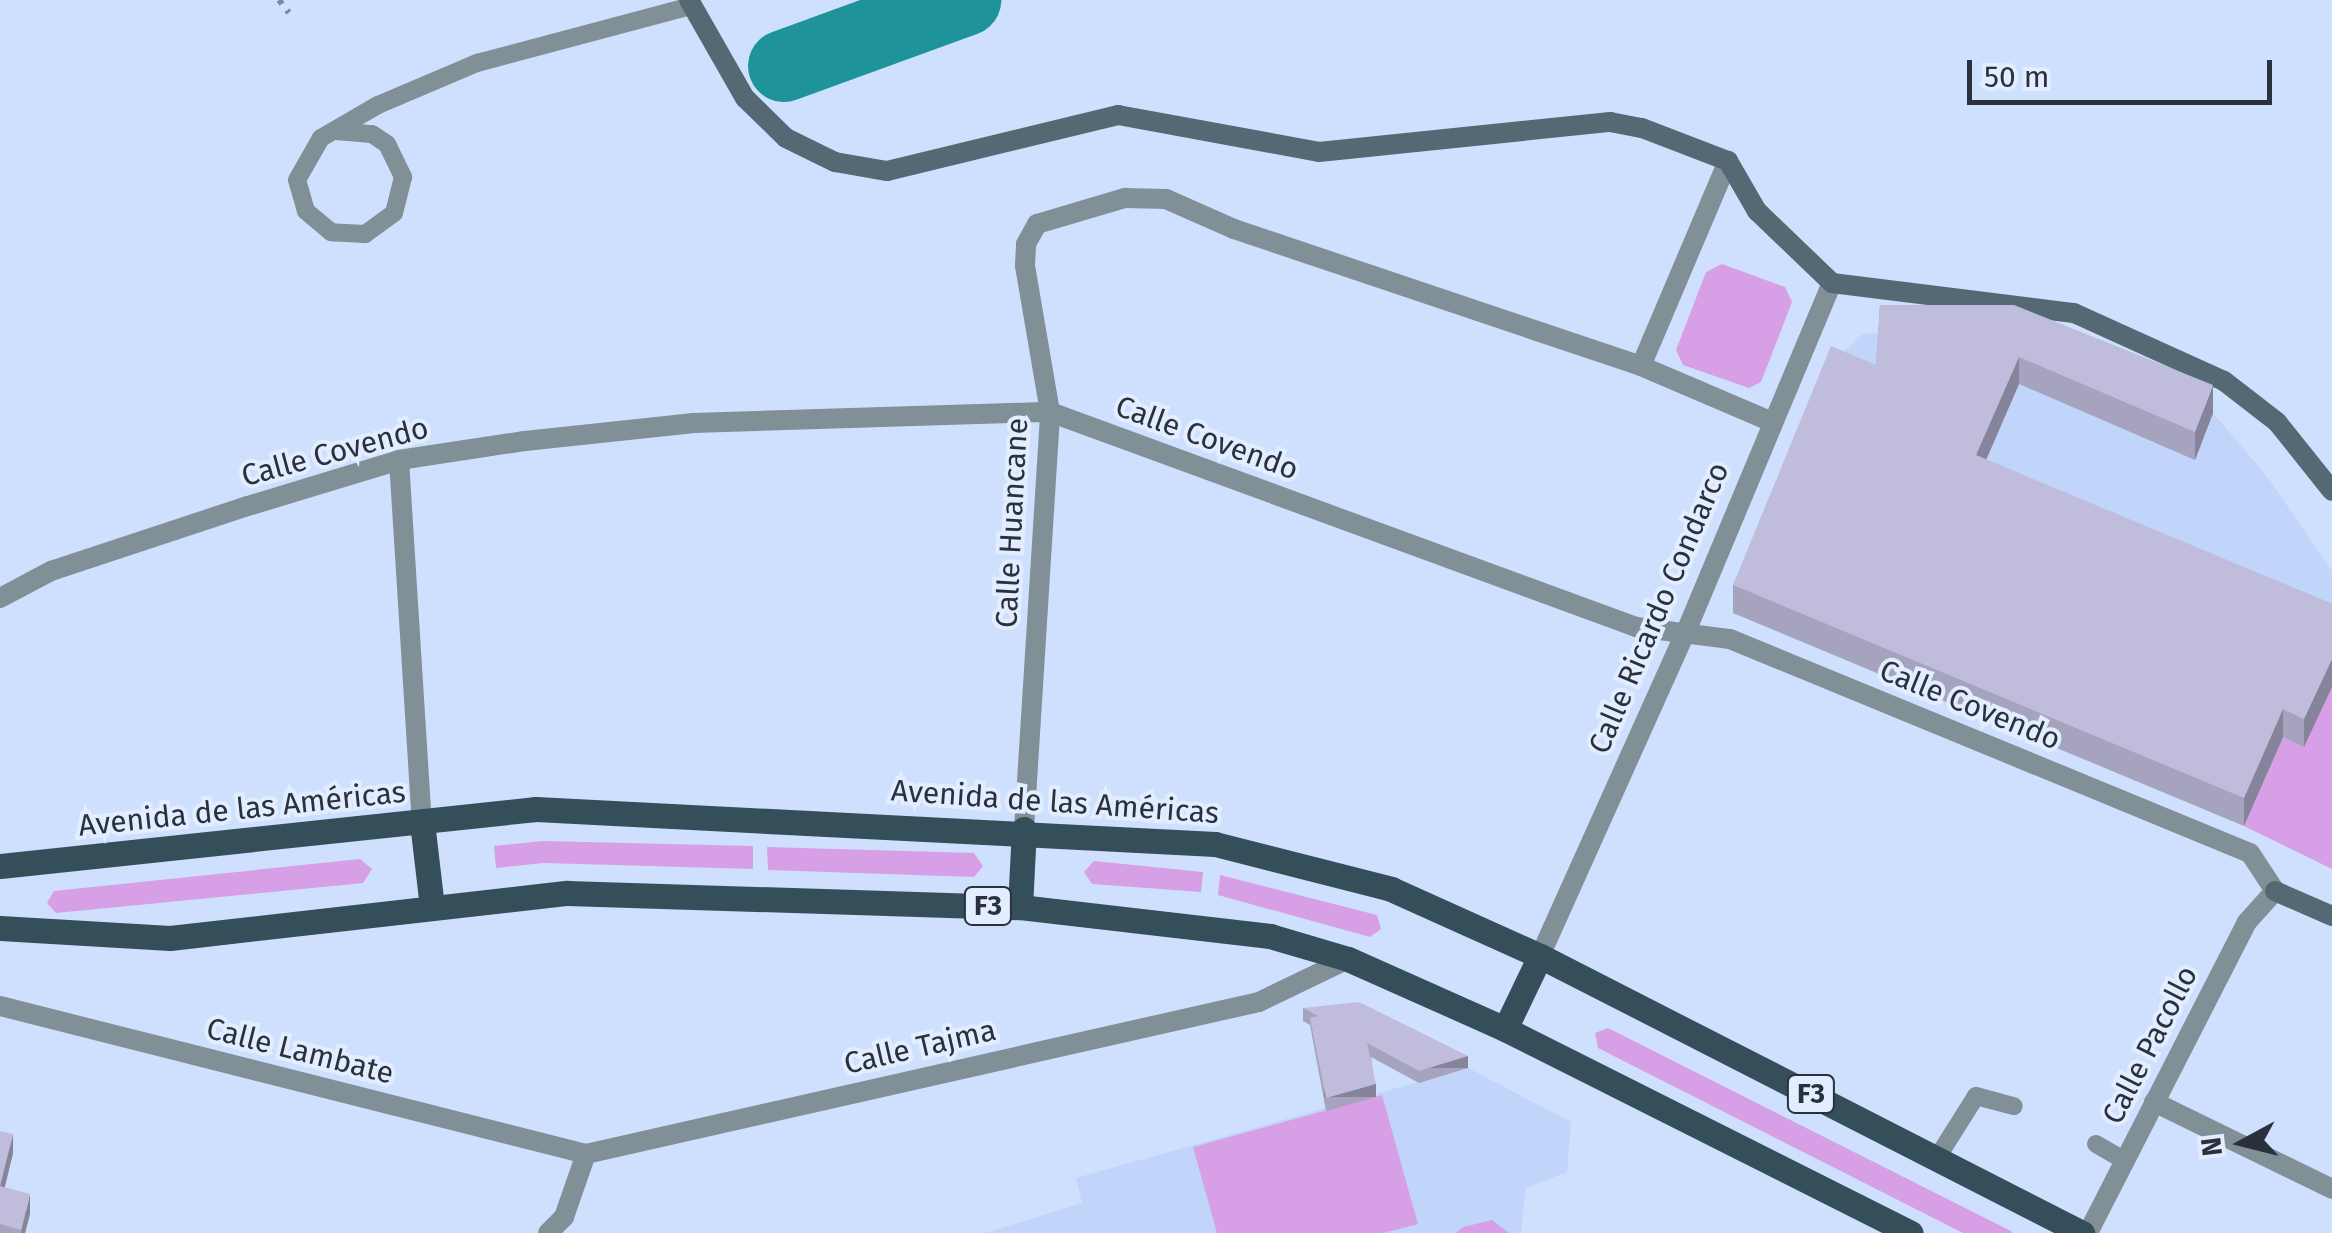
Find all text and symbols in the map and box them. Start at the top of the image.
scale bar [1972,40,2277,102]
text: 50 m [1984,59,2049,95]
street label: Calle Covendo [1111,388,1303,488]
street label: Calle Covendo [238,410,432,494]
street label: Calle Huancane [989,417,1035,629]
street label: Calle Ricardo Condarco [1581,457,1737,759]
street label: Calle Covendo [1874,652,2066,758]
street label: Avenida de las Américas [890,773,1220,831]
street label: Avenida de las Américas [77,774,407,844]
road number: F3 [963,883,1013,929]
street label: Calle Pacollo [2095,960,2205,1130]
street label: Calle Lambate [203,1010,397,1092]
street label: Calle Tajma [841,1012,999,1082]
road number: F3 [1786,1071,1836,1117]
north arrow [2192,1093,2292,1193]
text: N [2194,1135,2229,1158]

